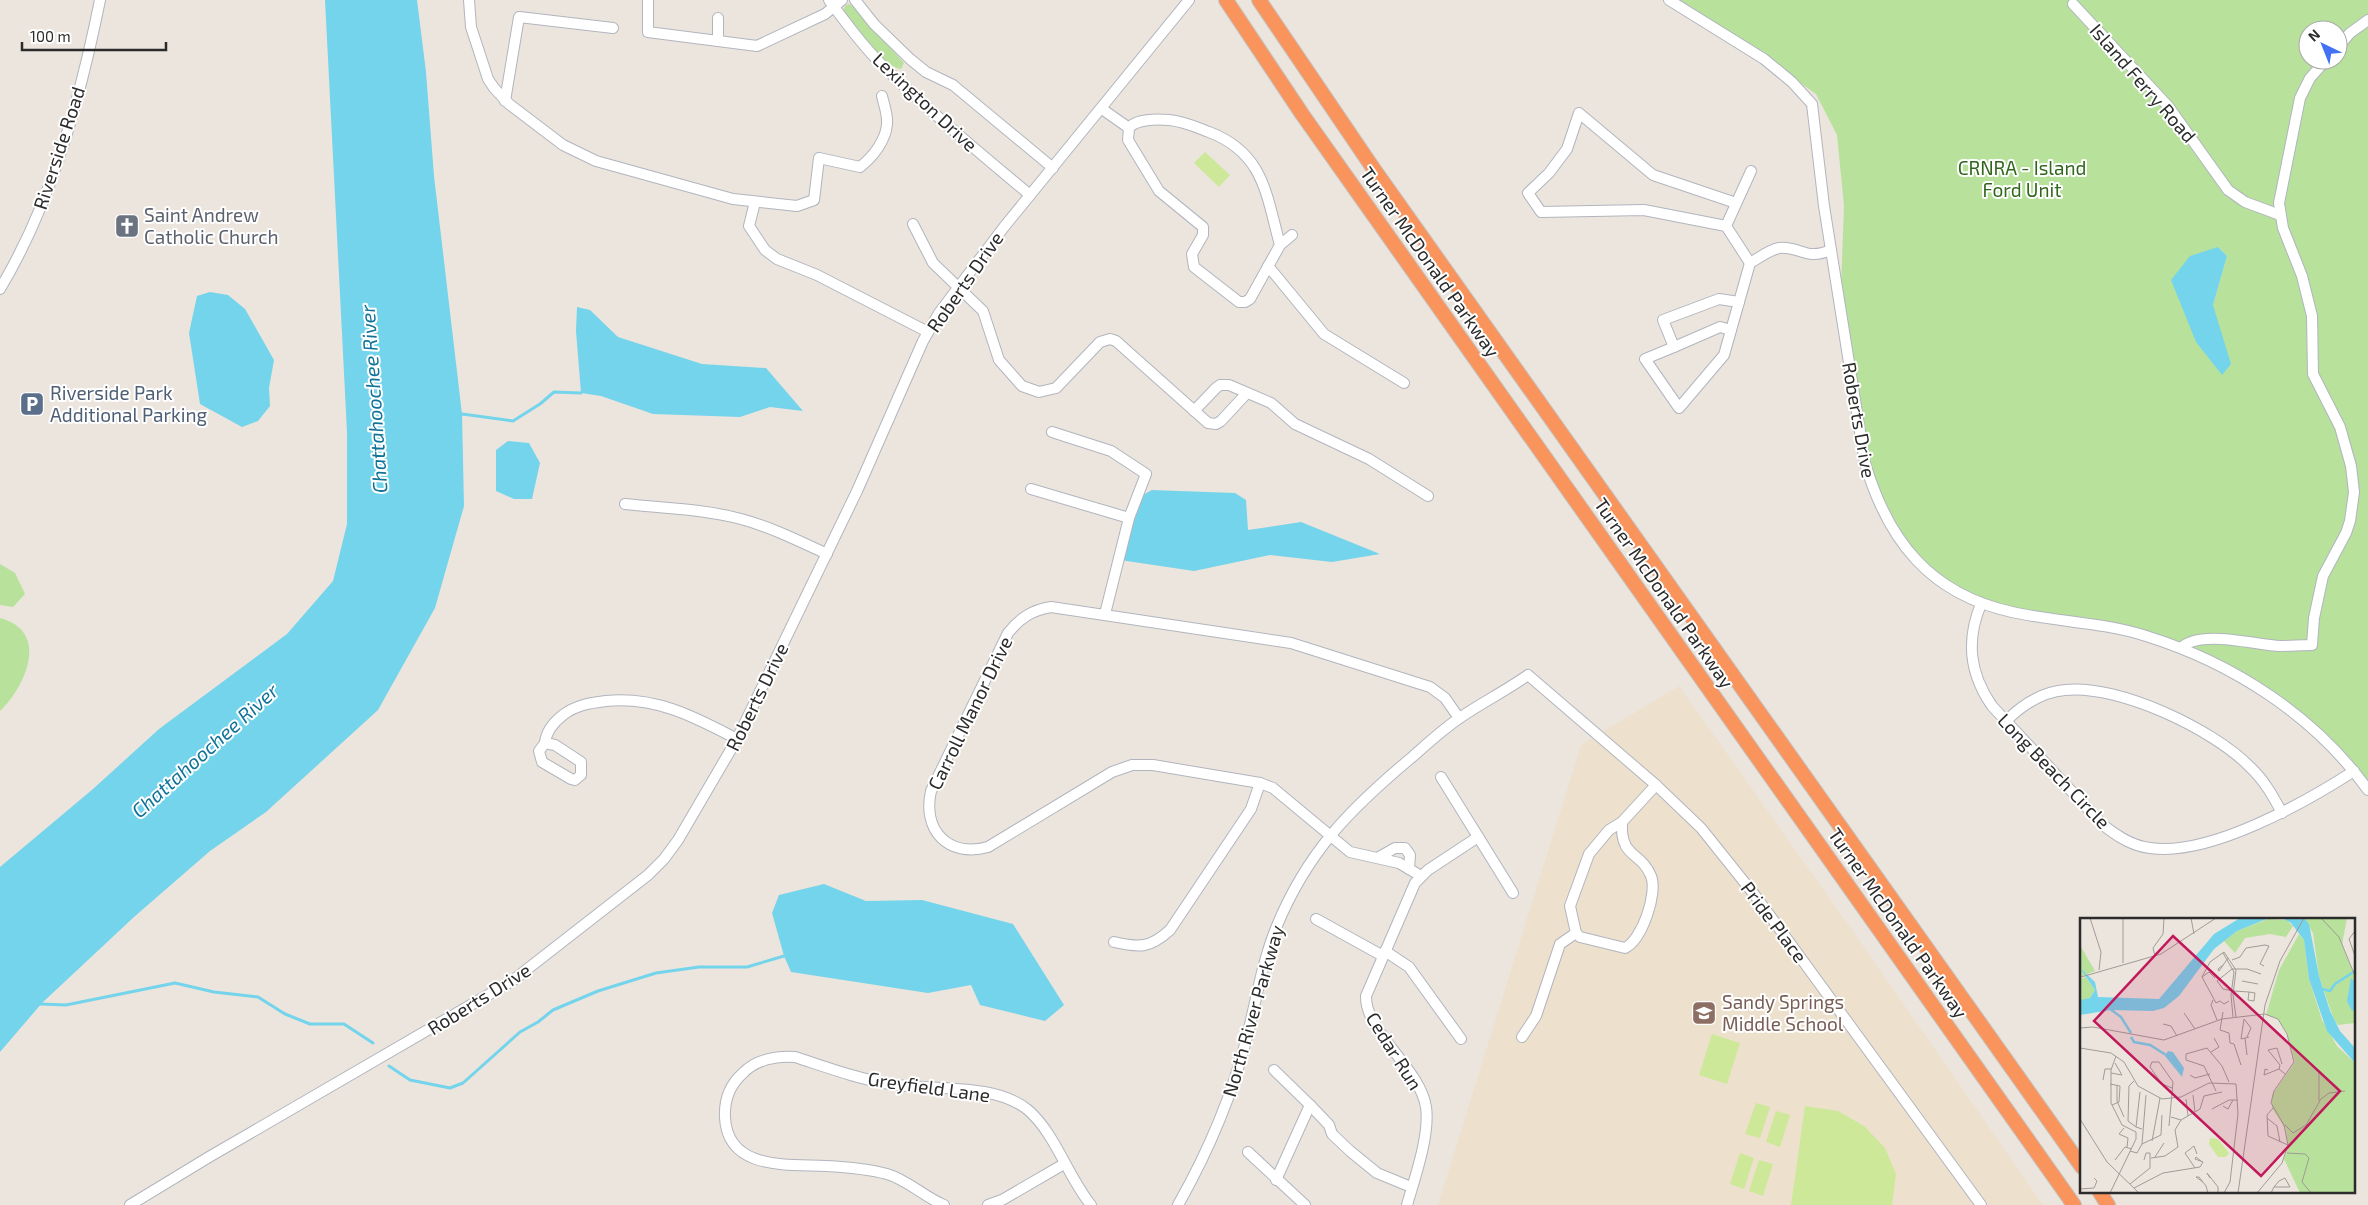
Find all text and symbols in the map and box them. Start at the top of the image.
street label: Island Ferry Road [2086,19,2201,147]
scale bar [22,20,166,52]
north arrow [2298,20,2348,70]
text: N [2304,25,2323,45]
text: 100 m [30,27,71,45]
street label: Lexington Drive [868,47,982,156]
street label: Riverside Road [28,84,89,212]
park label: CRNRA - Island Ford Unit [1958,156,2086,201]
street label: Turner McDonald Parkway [1356,162,1505,361]
place label: Saint Andrew Catholic Church [144,203,279,248]
church icon: Saint Andrew Catholic Church [114,213,140,239]
street label: Roberts Drive [922,227,1008,336]
water label: Chattahoochee River [354,303,392,494]
street label: Roberts Drive [1838,360,1881,480]
place label: Riverside Park Additional Parking [50,381,208,426]
parking icon: Riverside Park Additional Parking [19,391,45,417]
street label: Turner McDonald Parkway [1590,493,1739,692]
street label: Carroll Manor Drive [922,632,1017,793]
street label: Roberts Drive [720,639,793,755]
water label: Chattahoochee River [126,677,283,822]
street label: Long Beach Circle [1993,708,2115,833]
street label: Turner McDonald Parkway [1824,823,1973,1022]
street label: Pride Place [1736,877,1812,967]
inset map [2080,918,2356,1192]
street label: North River Parkway [1217,922,1288,1099]
street label: Roberts Drive [423,958,535,1039]
place label: Sandy Springs Middle School [1722,990,1844,1035]
school or university icon: Sandy Springs Middle School [1691,1000,1717,1026]
street label: Cedar Run [1362,1008,1427,1094]
street label: Greyfield Lane [866,1067,992,1106]

